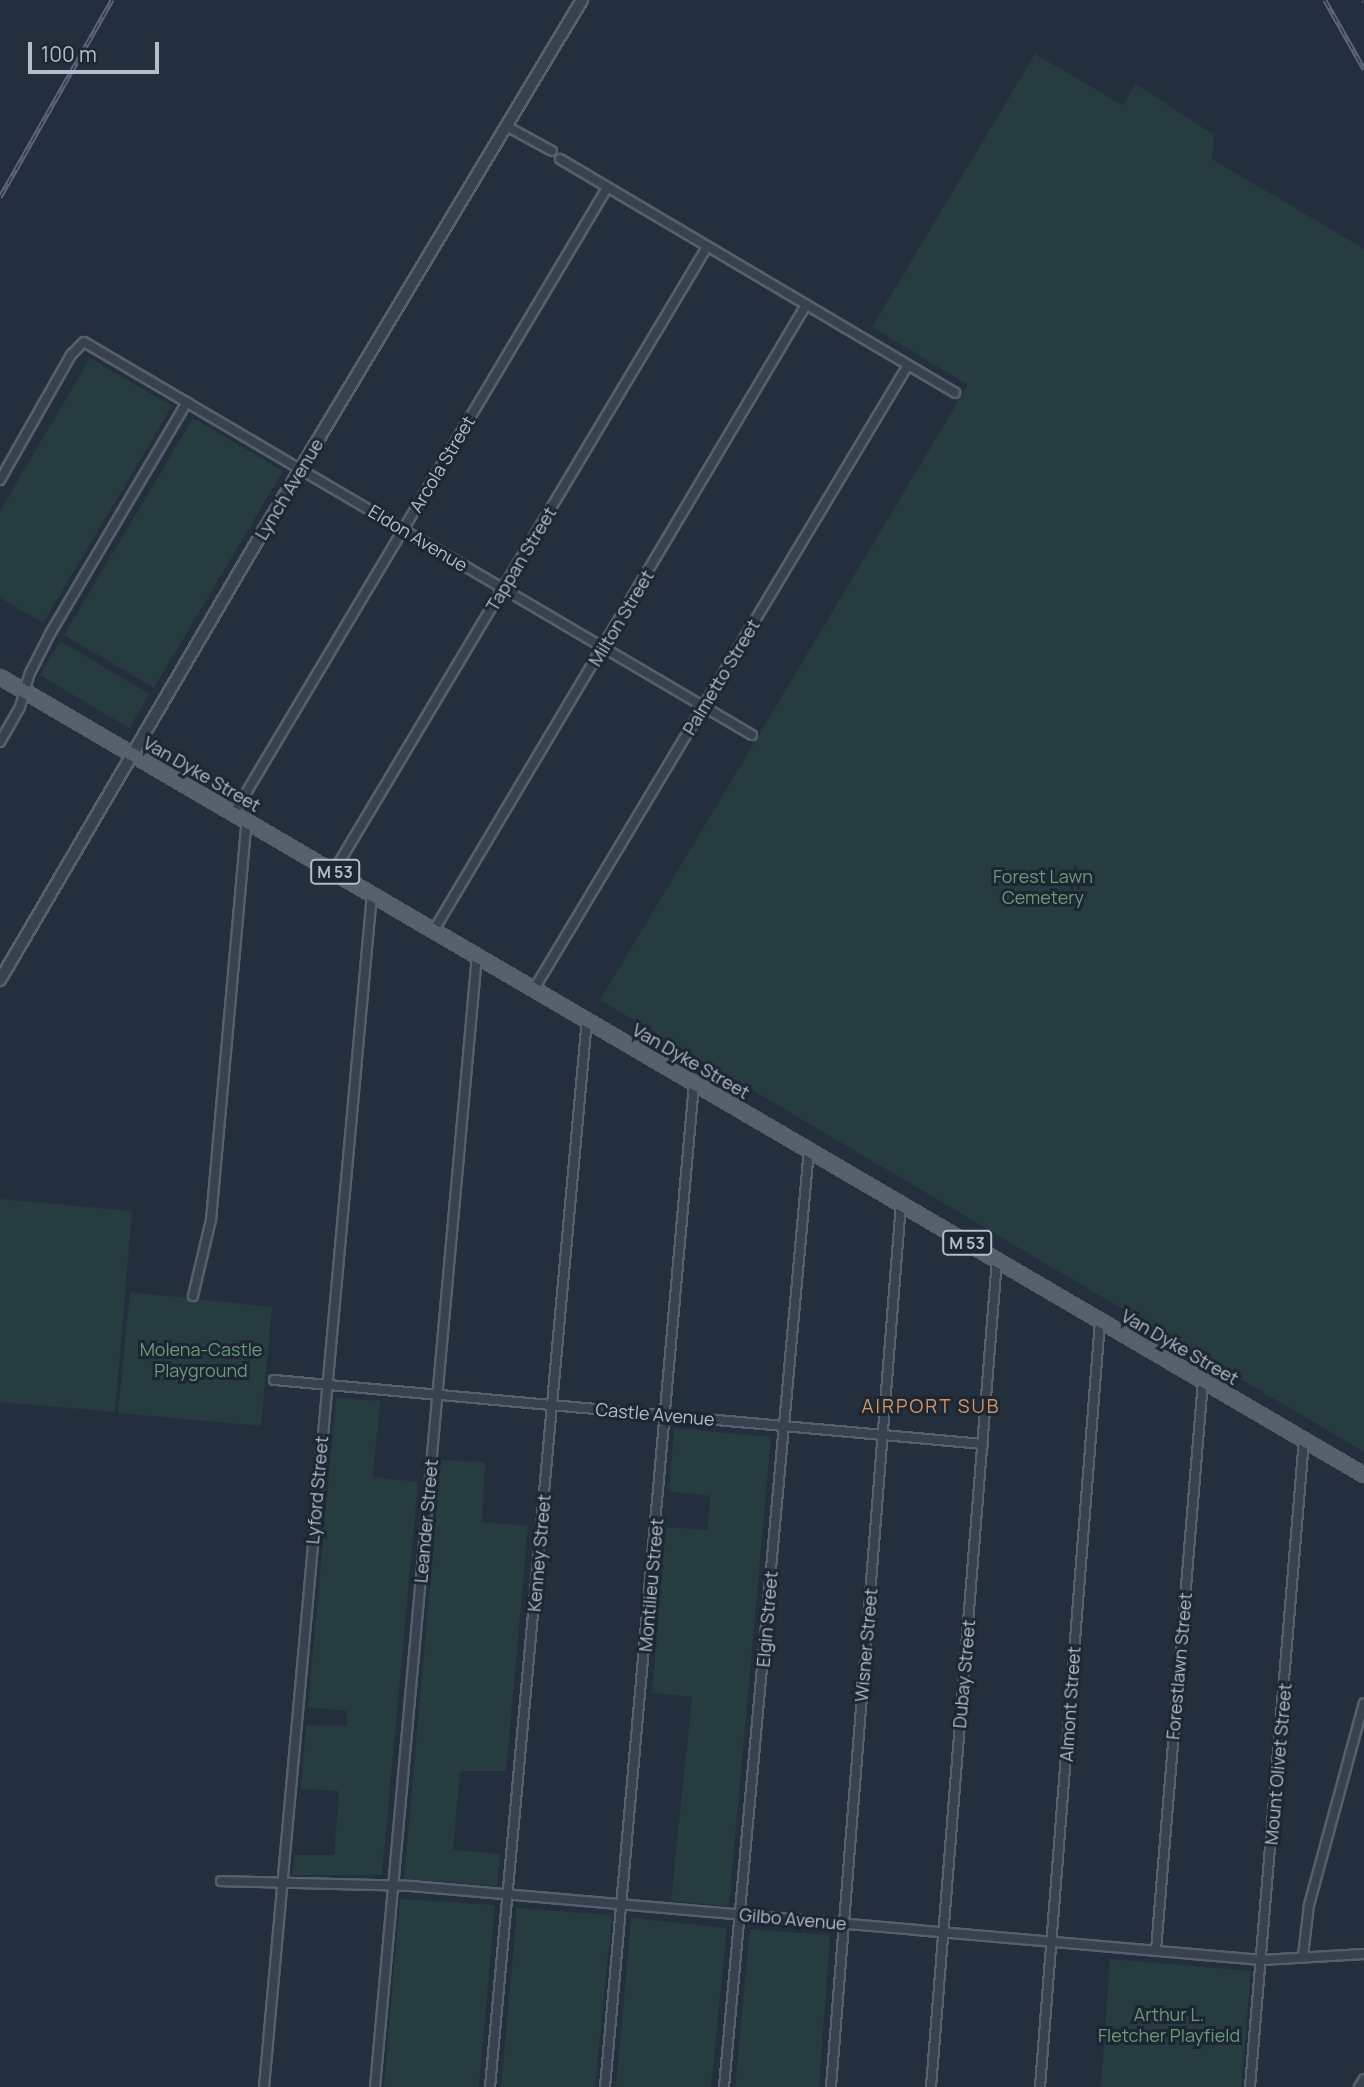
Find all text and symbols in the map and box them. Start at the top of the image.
scale bar [32,28,163,72]
text: 100 m [41,40,97,68]
street label: Arcola Street [405,412,479,516]
street label: Lynch Avenue [250,434,328,544]
street label: Eldon Avenue [365,500,471,576]
street label: Tappan Street [481,503,561,615]
street label: Milton Street [584,566,658,670]
street label: Palmetto Street [678,615,764,739]
street label: Van Dyke Street [140,732,264,816]
road number: M 53 [309,860,361,884]
park label: Forest Lawn Cemetery [993,866,1093,908]
street label: Van Dyke Street [629,1019,753,1103]
road number: M 53 [941,1231,993,1256]
street label: Van Dyke Street [1118,1305,1242,1389]
park label: Molena-Castle Playground [140,1339,262,1382]
district label: AIRPORT SUB [863,1396,999,1418]
street label: Castle Avenue [595,1398,715,1430]
street label: Lyford Street [302,1435,332,1545]
street label: Leander Street [410,1458,442,1584]
street label: Kenney Street [523,1493,555,1613]
street label: Montilieu Street [634,1517,668,1653]
street label: Elgin Street [752,1570,782,1668]
street label: Wisner Street [850,1587,882,1703]
street label: Forestlawn Street [1162,1591,1196,1741]
street label: Dubay Street [948,1619,980,1729]
street label: Almont Street [1055,1645,1085,1763]
street label: Mount Olivet Street [1260,1682,1296,1846]
street label: Gilbo Avenue [738,1904,848,1934]
park label: Arthur L. Fletcher Playfield [1098,2004,1240,2046]

